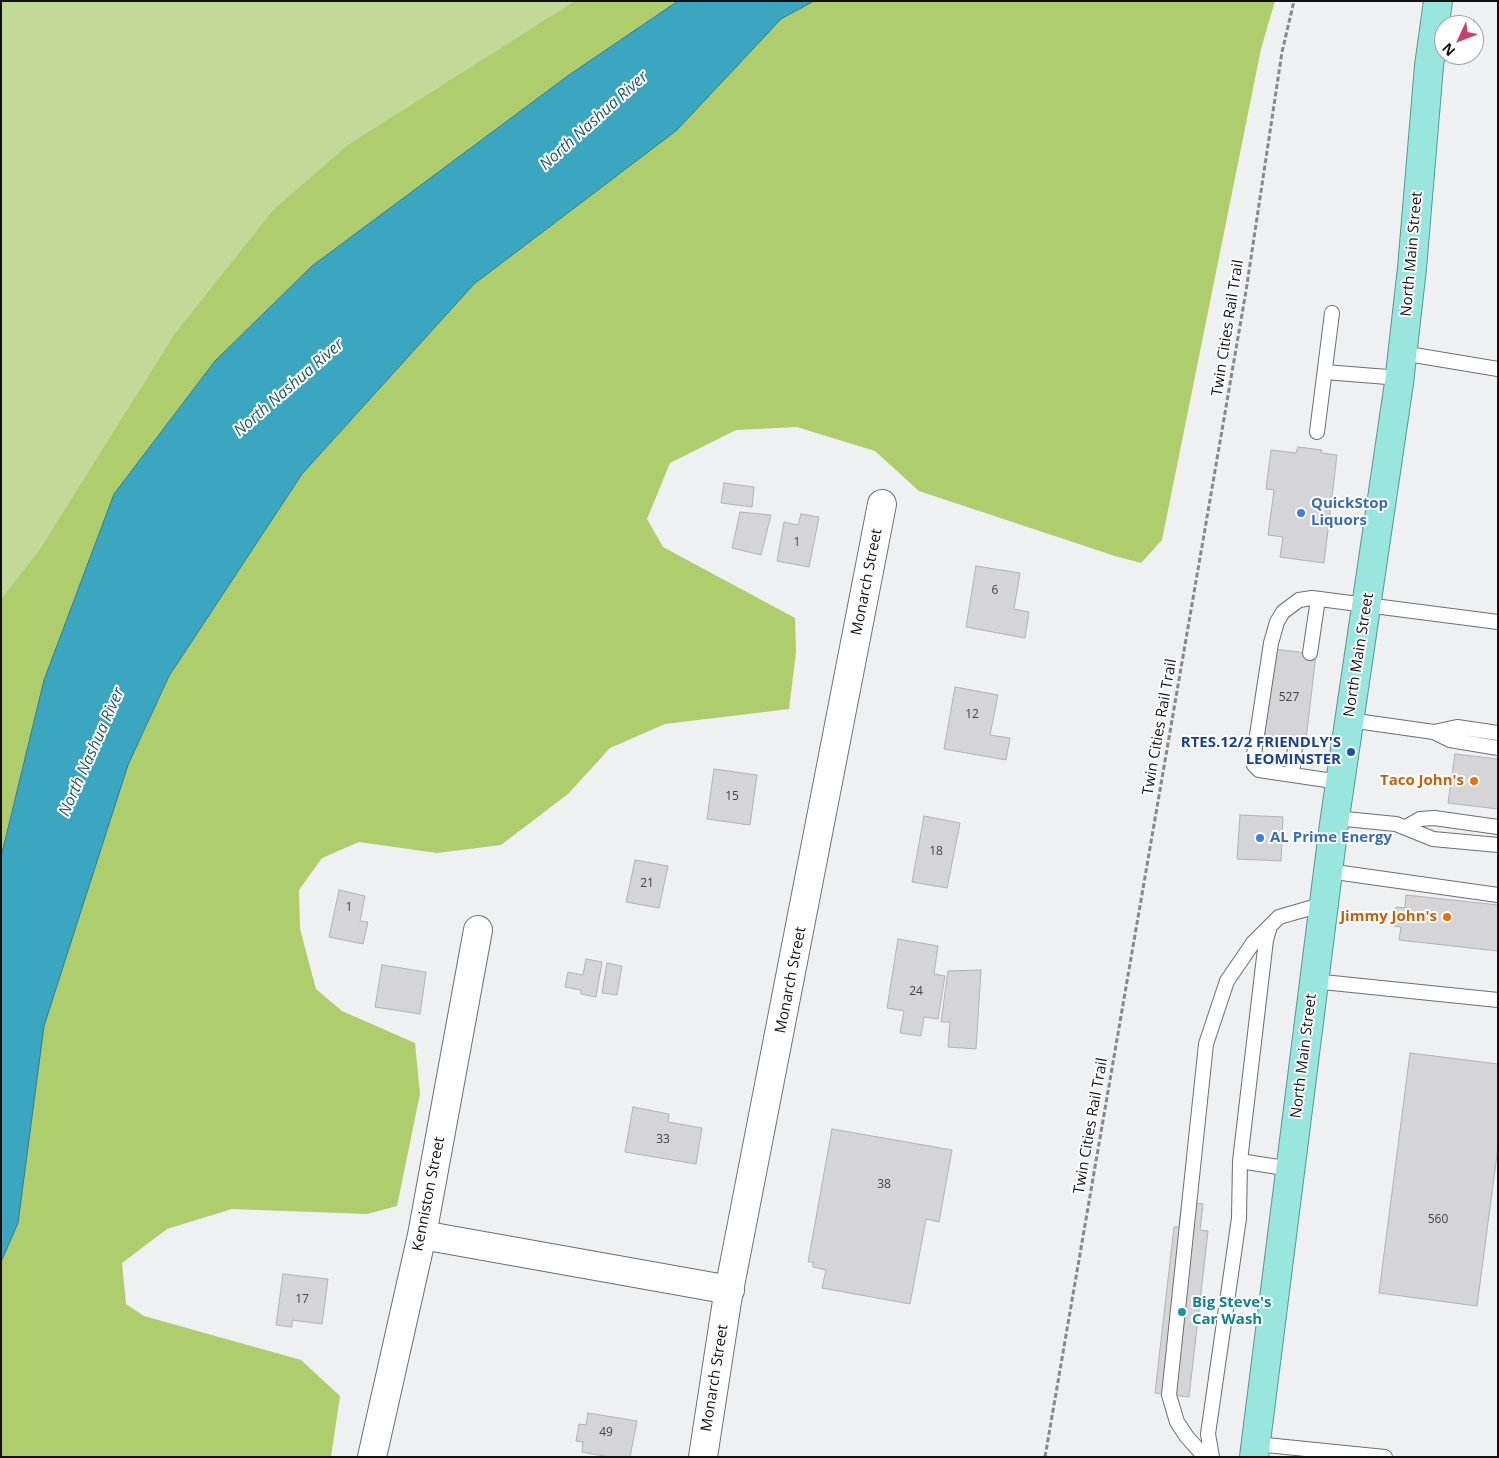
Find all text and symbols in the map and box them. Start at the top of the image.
north arrow [1434,15,1484,65]
text: N [1438,39,1459,61]
water label: North Nashua River [536,67,652,175]
street label: North Main Street [1398,191,1426,317]
street label: Twin Cities Rail Trail [1208,258,1248,398]
water label: North Nashua River [230,335,348,441]
place label: QuickStop Liquors [1311,495,1388,530]
marker: QuickStop Liquors [1295,507,1307,519]
street label: Monarch Street [848,527,886,637]
house number: 1 [794,536,800,550]
house number: 6 [992,584,998,598]
street label: North Main Street [1340,592,1378,718]
street label: Twin Cities Rail Trail [1139,658,1181,796]
water label: North Nashua River [55,685,129,819]
house number: 527 [1279,691,1299,705]
house number: 12 [965,708,979,722]
place label: RTES.12/2 FRIENDLY'S LEOMINSTER [1181,734,1341,769]
marker: RTES.12/2 FRIENDLY'S LEOMINSTER [1345,746,1357,758]
place label: Taco John's [1380,772,1464,790]
marker: Taco John's [1468,775,1480,787]
house number: 15 [725,790,739,804]
place label: AL Prime Energy [1270,829,1392,847]
marker: AL Prime Energy [1254,832,1266,844]
house number: 18 [929,845,943,859]
house number: 21 [640,877,654,891]
house number: 1 [346,901,352,915]
place label: Jimmy John's [1340,908,1437,926]
marker: Jimmy John's [1441,911,1453,923]
street label: Monarch Street [772,925,810,1035]
house number: 24 [909,985,923,999]
street label: North Main Street [1287,993,1321,1119]
street label: Twin Cities Rail Trail [1070,1057,1112,1195]
house number: 33 [656,1133,670,1147]
street label: Kenniston Street [409,1135,449,1253]
house number: 38 [877,1178,891,1192]
house number: 560 [1428,1213,1448,1227]
house number: 17 [295,1293,309,1307]
place label: Big Steve's Car Wash [1192,1294,1272,1329]
marker: Big Steve's Car Wash [1176,1306,1188,1318]
street label: Monarch Street [698,1323,732,1433]
house number: 49 [599,1426,613,1440]

